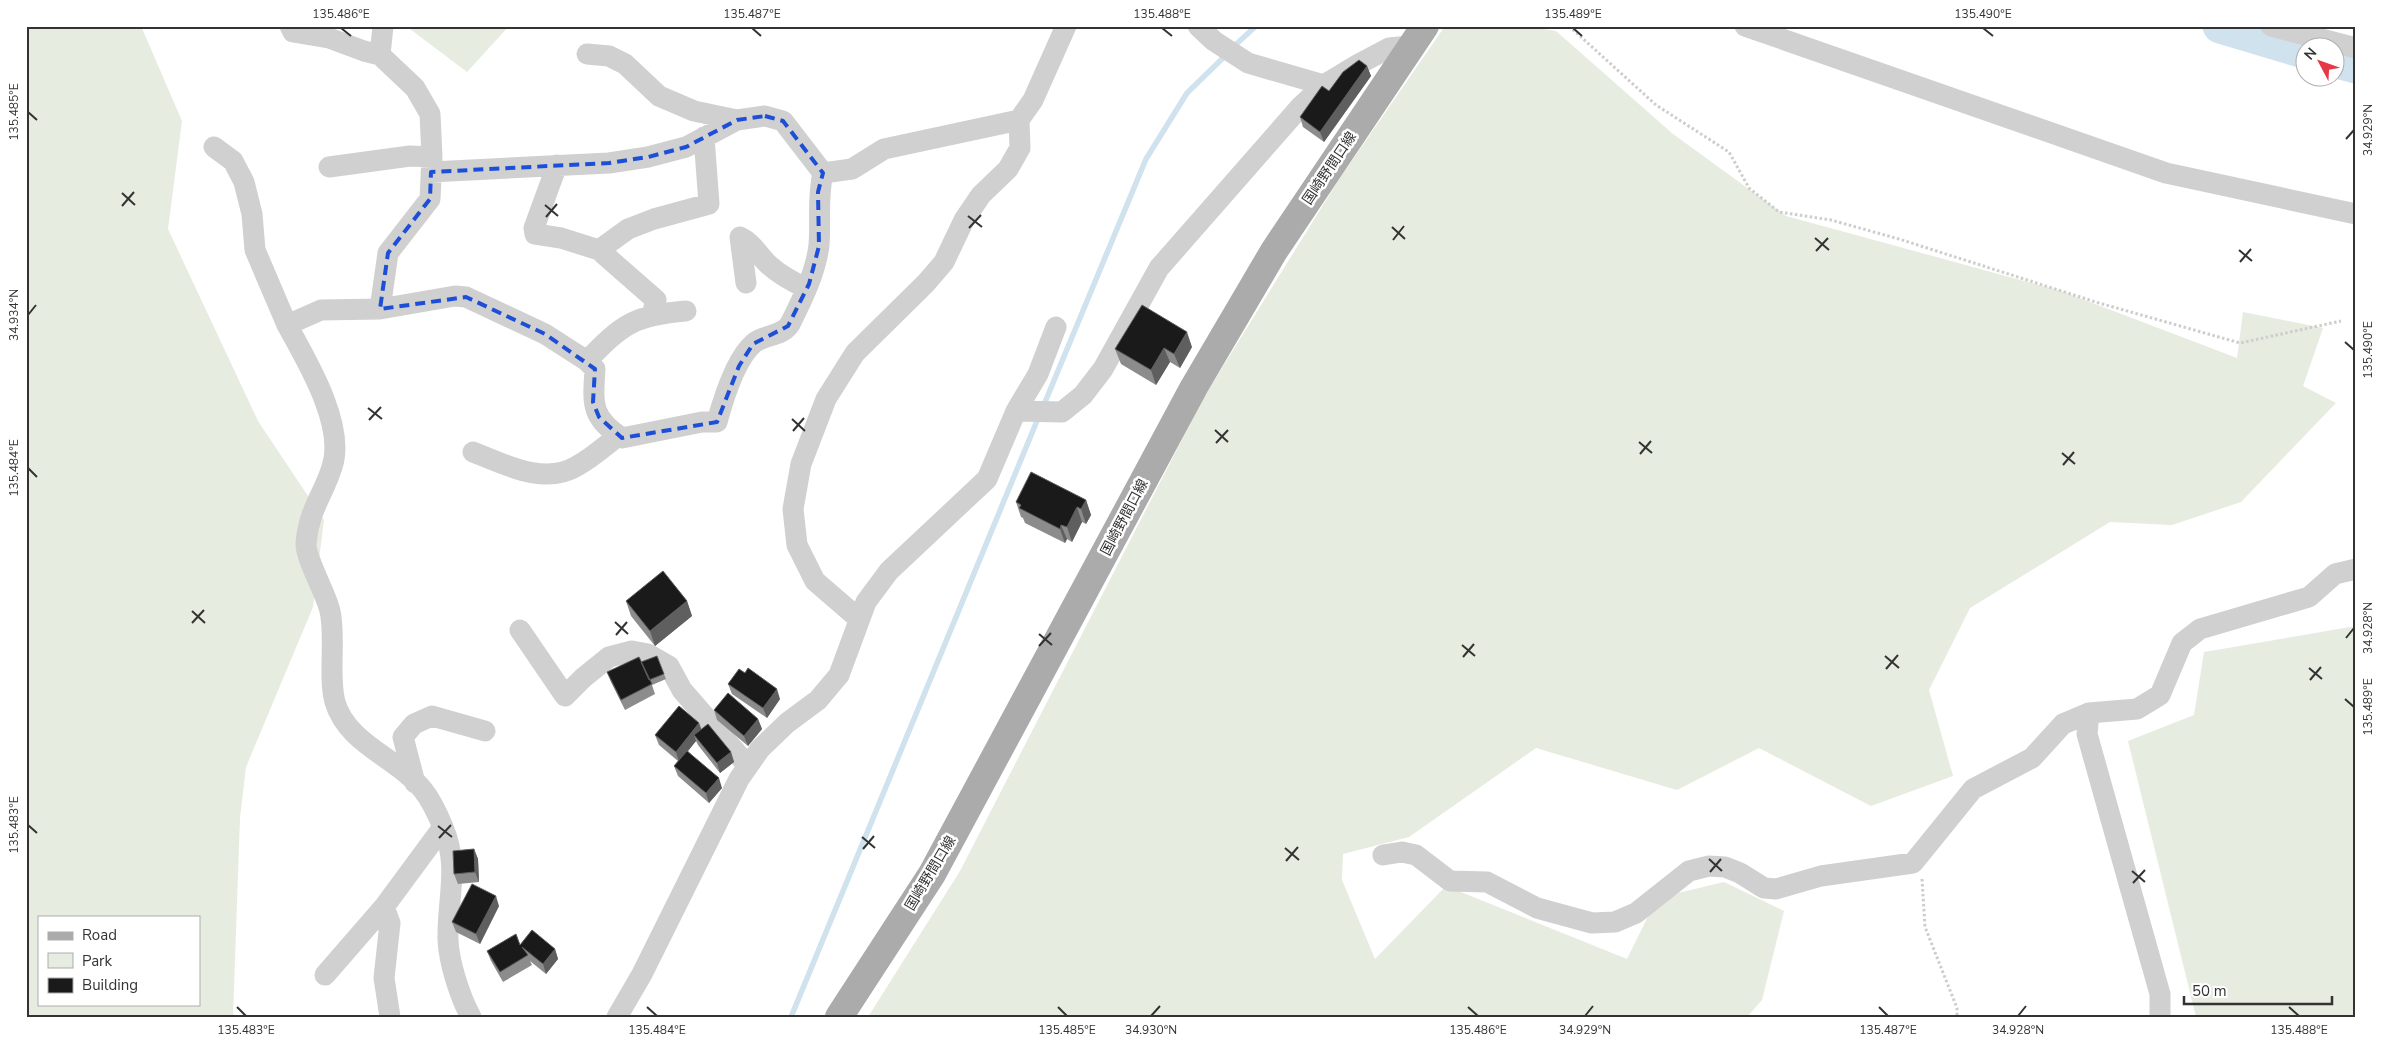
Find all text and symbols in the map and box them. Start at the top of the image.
text: 135.486°E [312,6,370,22]
text: 135.487°E [723,6,781,22]
text: 135.488°E [1133,6,1191,22]
text: 135.489°E [1544,6,1602,22]
text: 135.490°E [1954,6,2012,22]
north arrow [2294,38,2344,88]
text: N [2300,44,2321,64]
text: 135.485°E [6,83,22,141]
text: 34.929°N [2360,104,2376,156]
street label: 国崎野間口線 [1298,128,1361,208]
text: 34.934°N [6,289,22,341]
text: 135.490°E [2360,321,2376,379]
text: 135.484°E [6,439,22,497]
street label: 国崎野間口線 [1096,476,1153,559]
text: 34.928°N [2360,602,2376,654]
text: 135.489°E [2360,678,2376,736]
text: 135.483°E [6,796,22,854]
street label: 国崎野間口線 [901,832,960,914]
legend [38,916,200,1006]
text: Road [82,925,117,945]
text: Park [82,951,112,971]
scale bar [2184,973,2332,1005]
text: Building [82,975,138,995]
text: 50 m [2192,981,2227,1001]
text: 135.483°E [217,1022,275,1038]
text: 135.484°E [628,1022,686,1038]
text: 135.485°E [1038,1022,1096,1038]
text: 34.930°N [1125,1022,1177,1038]
text: 135.486°E [1449,1022,1507,1038]
text: 34.929°N [1559,1022,1611,1038]
text: 135.487°E [1859,1022,1917,1038]
text: 34.928°N [1992,1022,2044,1038]
text: 135.488°E [2270,1022,2328,1038]

